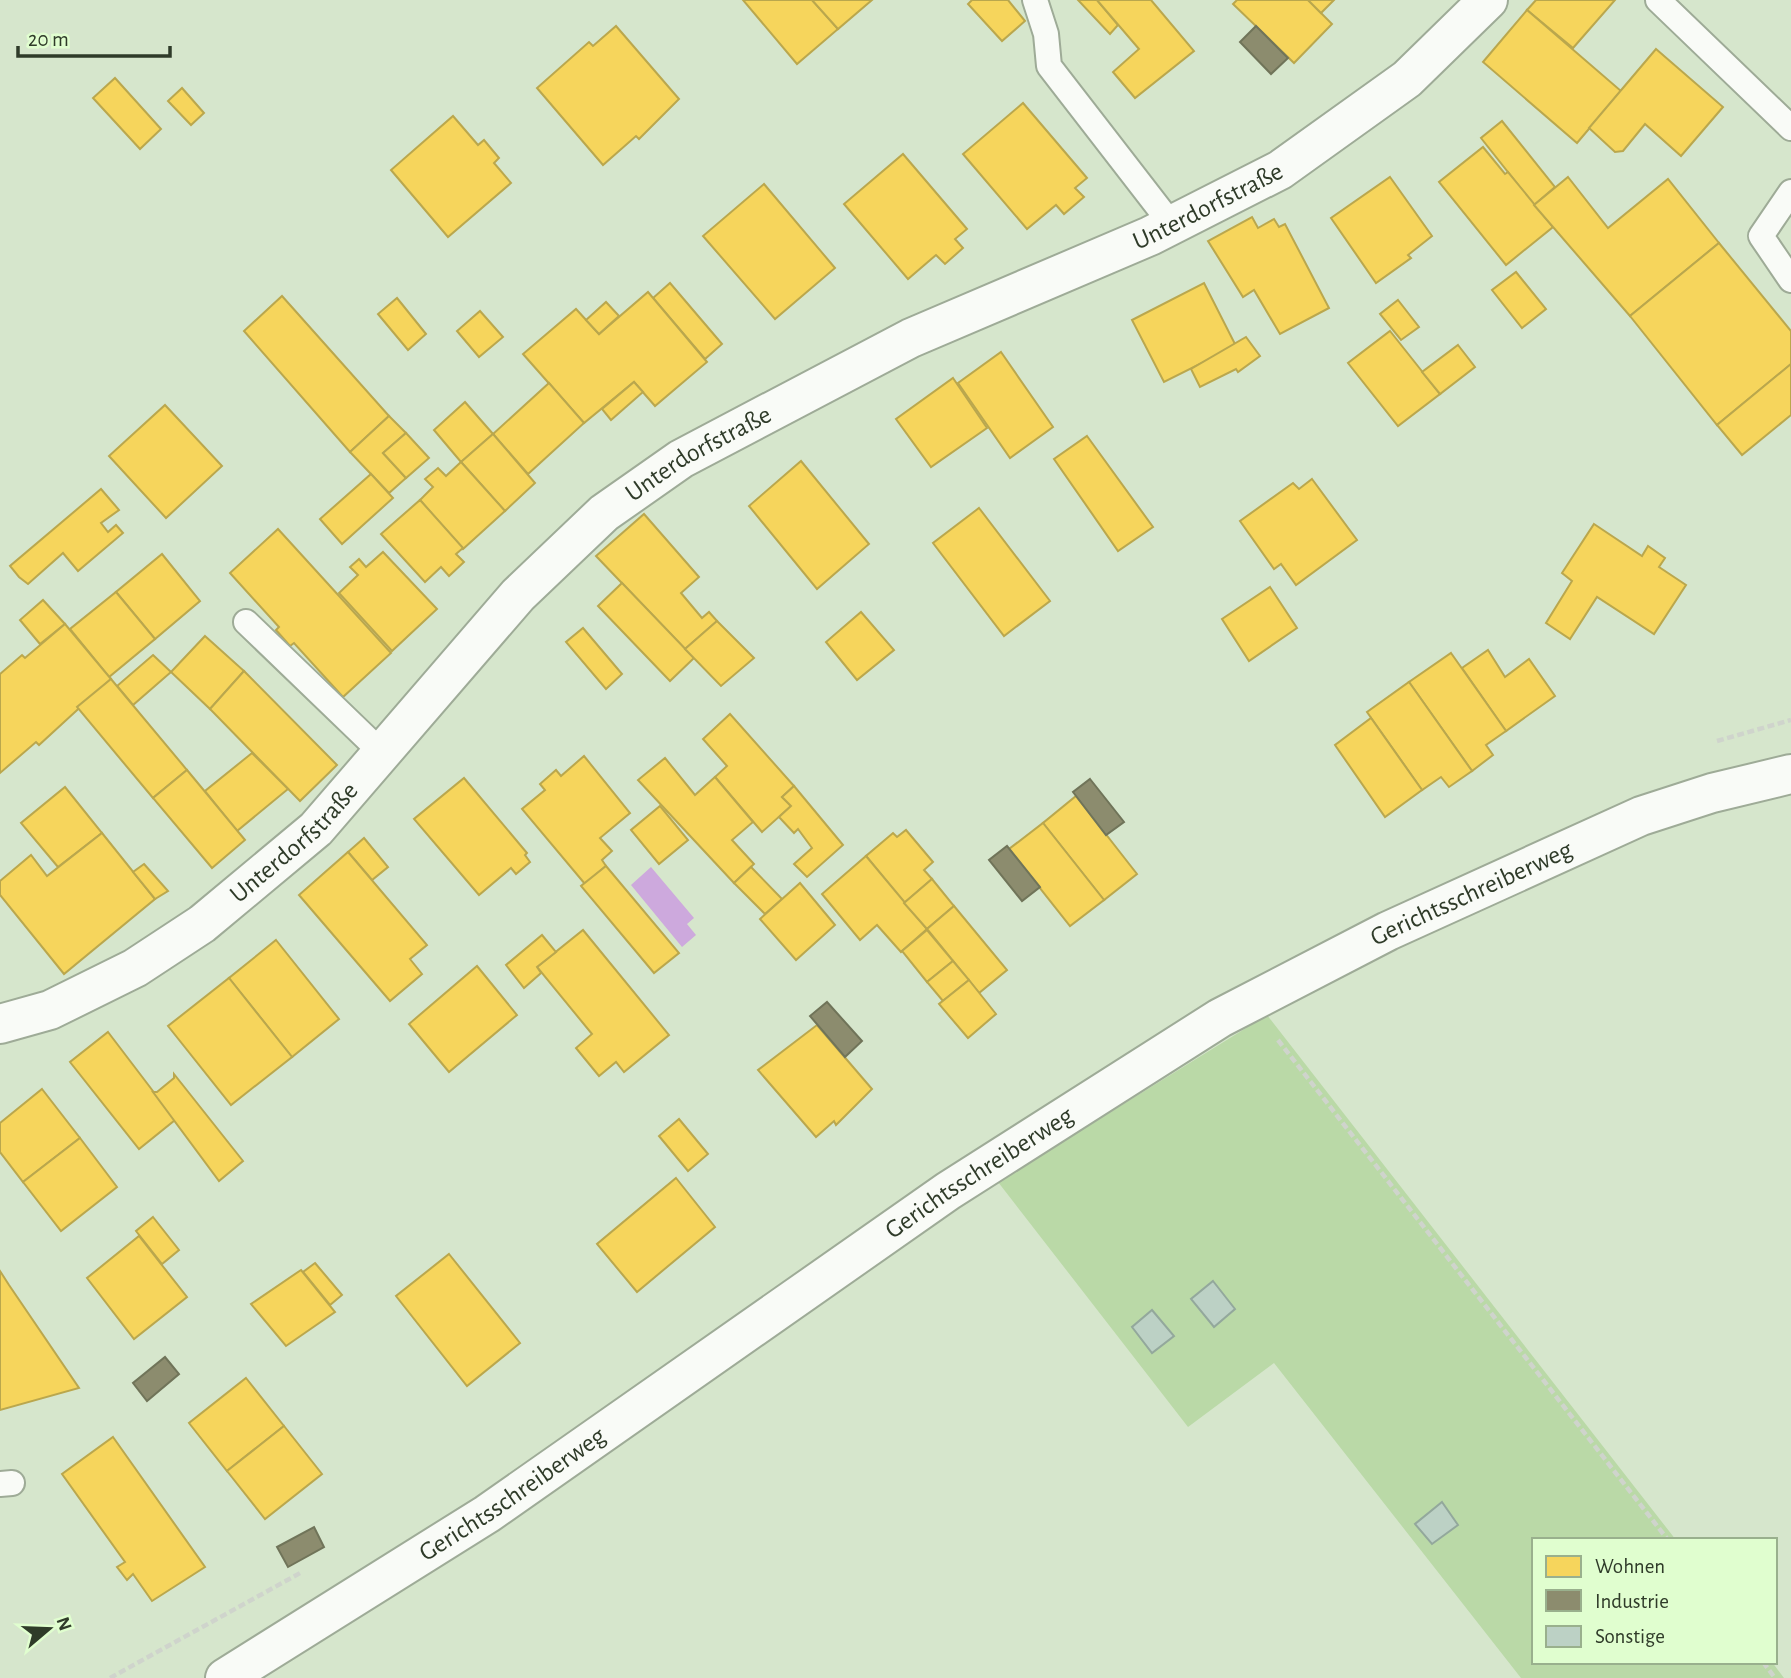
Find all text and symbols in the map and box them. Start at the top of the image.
scale bar [18,14,170,58]
text: 20 m [28,29,69,50]
street label: Unterdorfstraße [1129,158,1287,255]
street label: Unterdorfstraße [621,401,775,507]
street label: Unterdorfstraße [225,777,363,908]
street label: Gerichtsschreiberweg [1366,836,1576,951]
street label: Gerichtsschreiberweg [881,1102,1078,1244]
street label: Gerichtsschreiberweg [415,1422,610,1566]
legend [1532,1538,1777,1664]
text: Wohnen [1595,1556,1665,1577]
text: Industrie [1595,1591,1669,1612]
north arrow [14,1594,84,1664]
text: N [53,1615,75,1633]
text: Sonstige [1595,1626,1665,1647]

